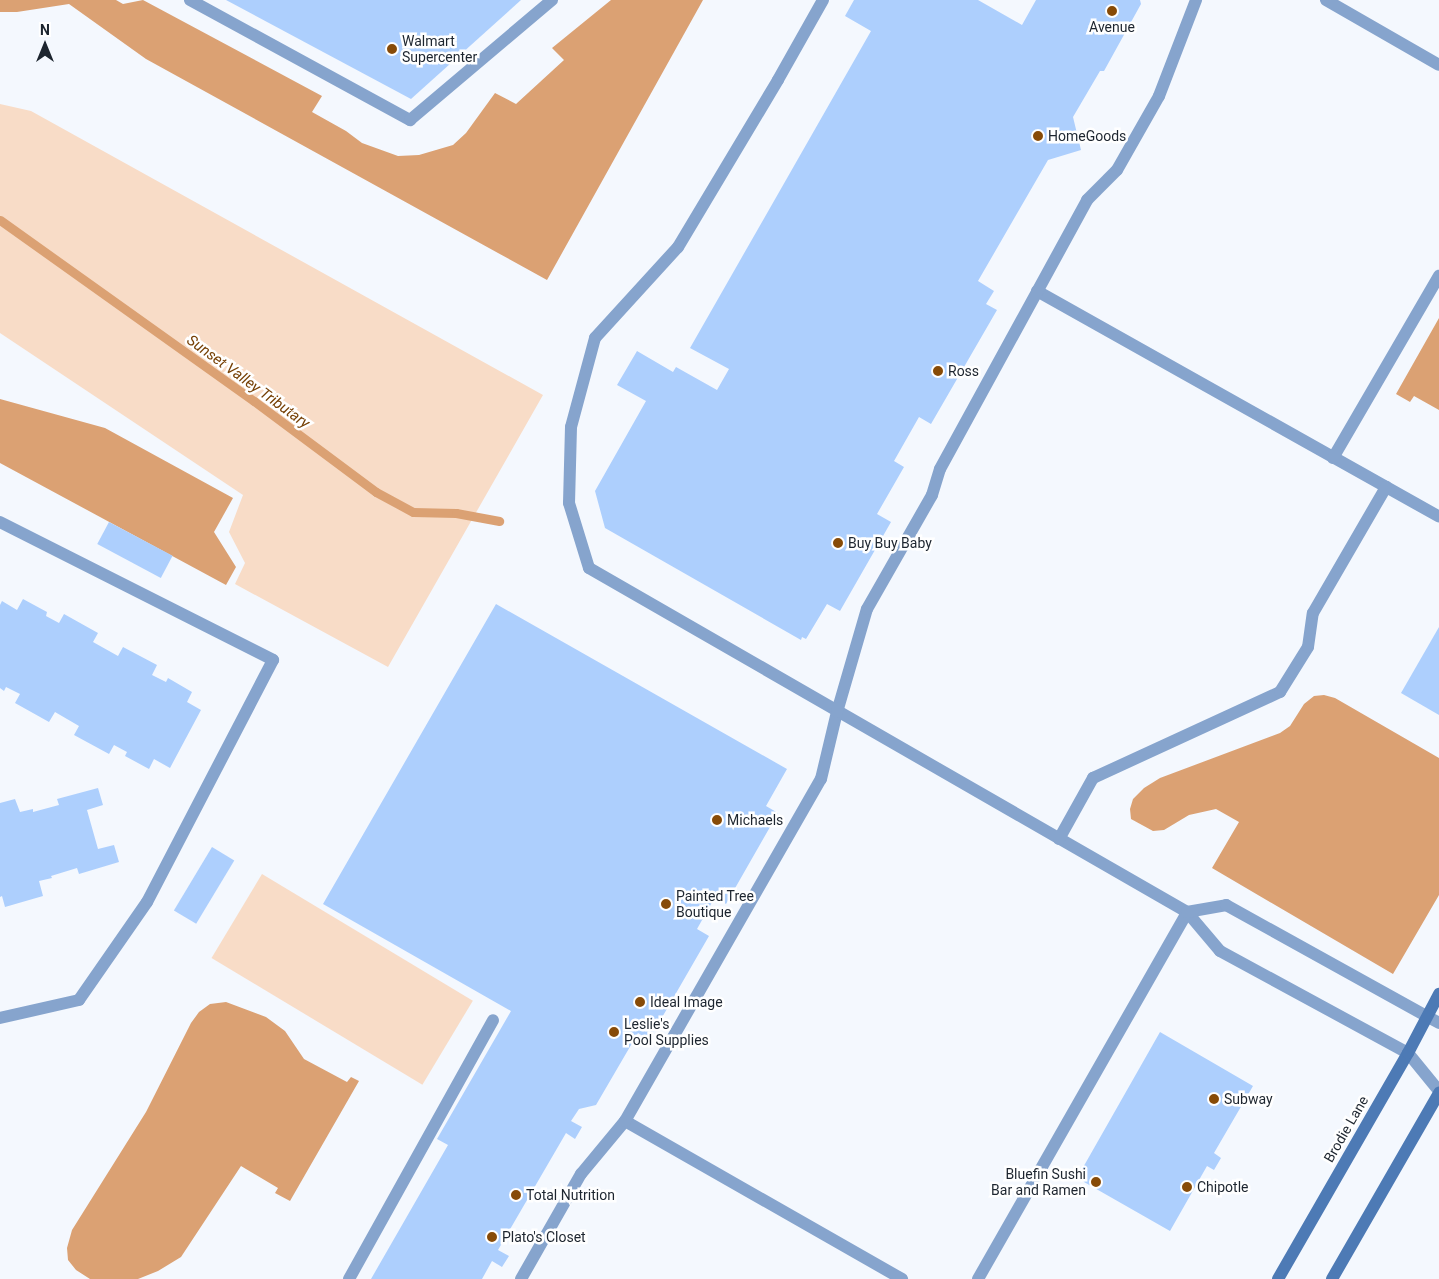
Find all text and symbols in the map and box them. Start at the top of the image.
marker: Avenue [1106,5,1118,17]
place label: Avenue [1089,19,1135,35]
north arrow [20,20,70,70]
text: N [40,22,50,38]
place label: Walmart Supercenter [402,33,477,65]
marker: Walmart Supercenter [386,43,398,55]
place label: HomeGoods [1048,128,1126,144]
marker: HomeGoods [1032,130,1044,142]
water label: Sunset Valley Tributary [183,331,313,433]
place label: Ross [948,363,979,379]
marker: Ross [932,365,944,377]
place label: Buy Buy Baby [848,535,932,551]
marker: Buy Buy Baby [832,537,844,549]
place label: Michaels [727,812,783,828]
marker: Michaels [711,814,723,826]
place label: Painted Tree Boutique [676,888,754,920]
marker: Painted Tree Boutique [660,898,672,910]
place label: Ideal Image [650,994,723,1010]
marker: Ideal Image [634,996,646,1008]
place label: Leslie's Pool Supplies [624,1016,709,1048]
marker: Leslie's Pool Supplies [608,1026,620,1038]
place label: Subway [1224,1091,1273,1107]
marker: Subway [1208,1093,1220,1105]
street label: Brodie Lane [1320,1093,1372,1165]
place label: Bluefin Sushi Bar and Ramen [991,1166,1086,1198]
marker: Bluefin Sushi Bar and Ramen [1090,1176,1102,1188]
place label: Chipotle [1197,1179,1248,1195]
marker: Chipotle [1181,1181,1193,1193]
place label: Total Nutrition [526,1187,615,1203]
marker: Total Nutrition [510,1189,522,1201]
place label: Plato's Closet [502,1229,586,1245]
marker: Plato's Closet [486,1231,498,1243]

